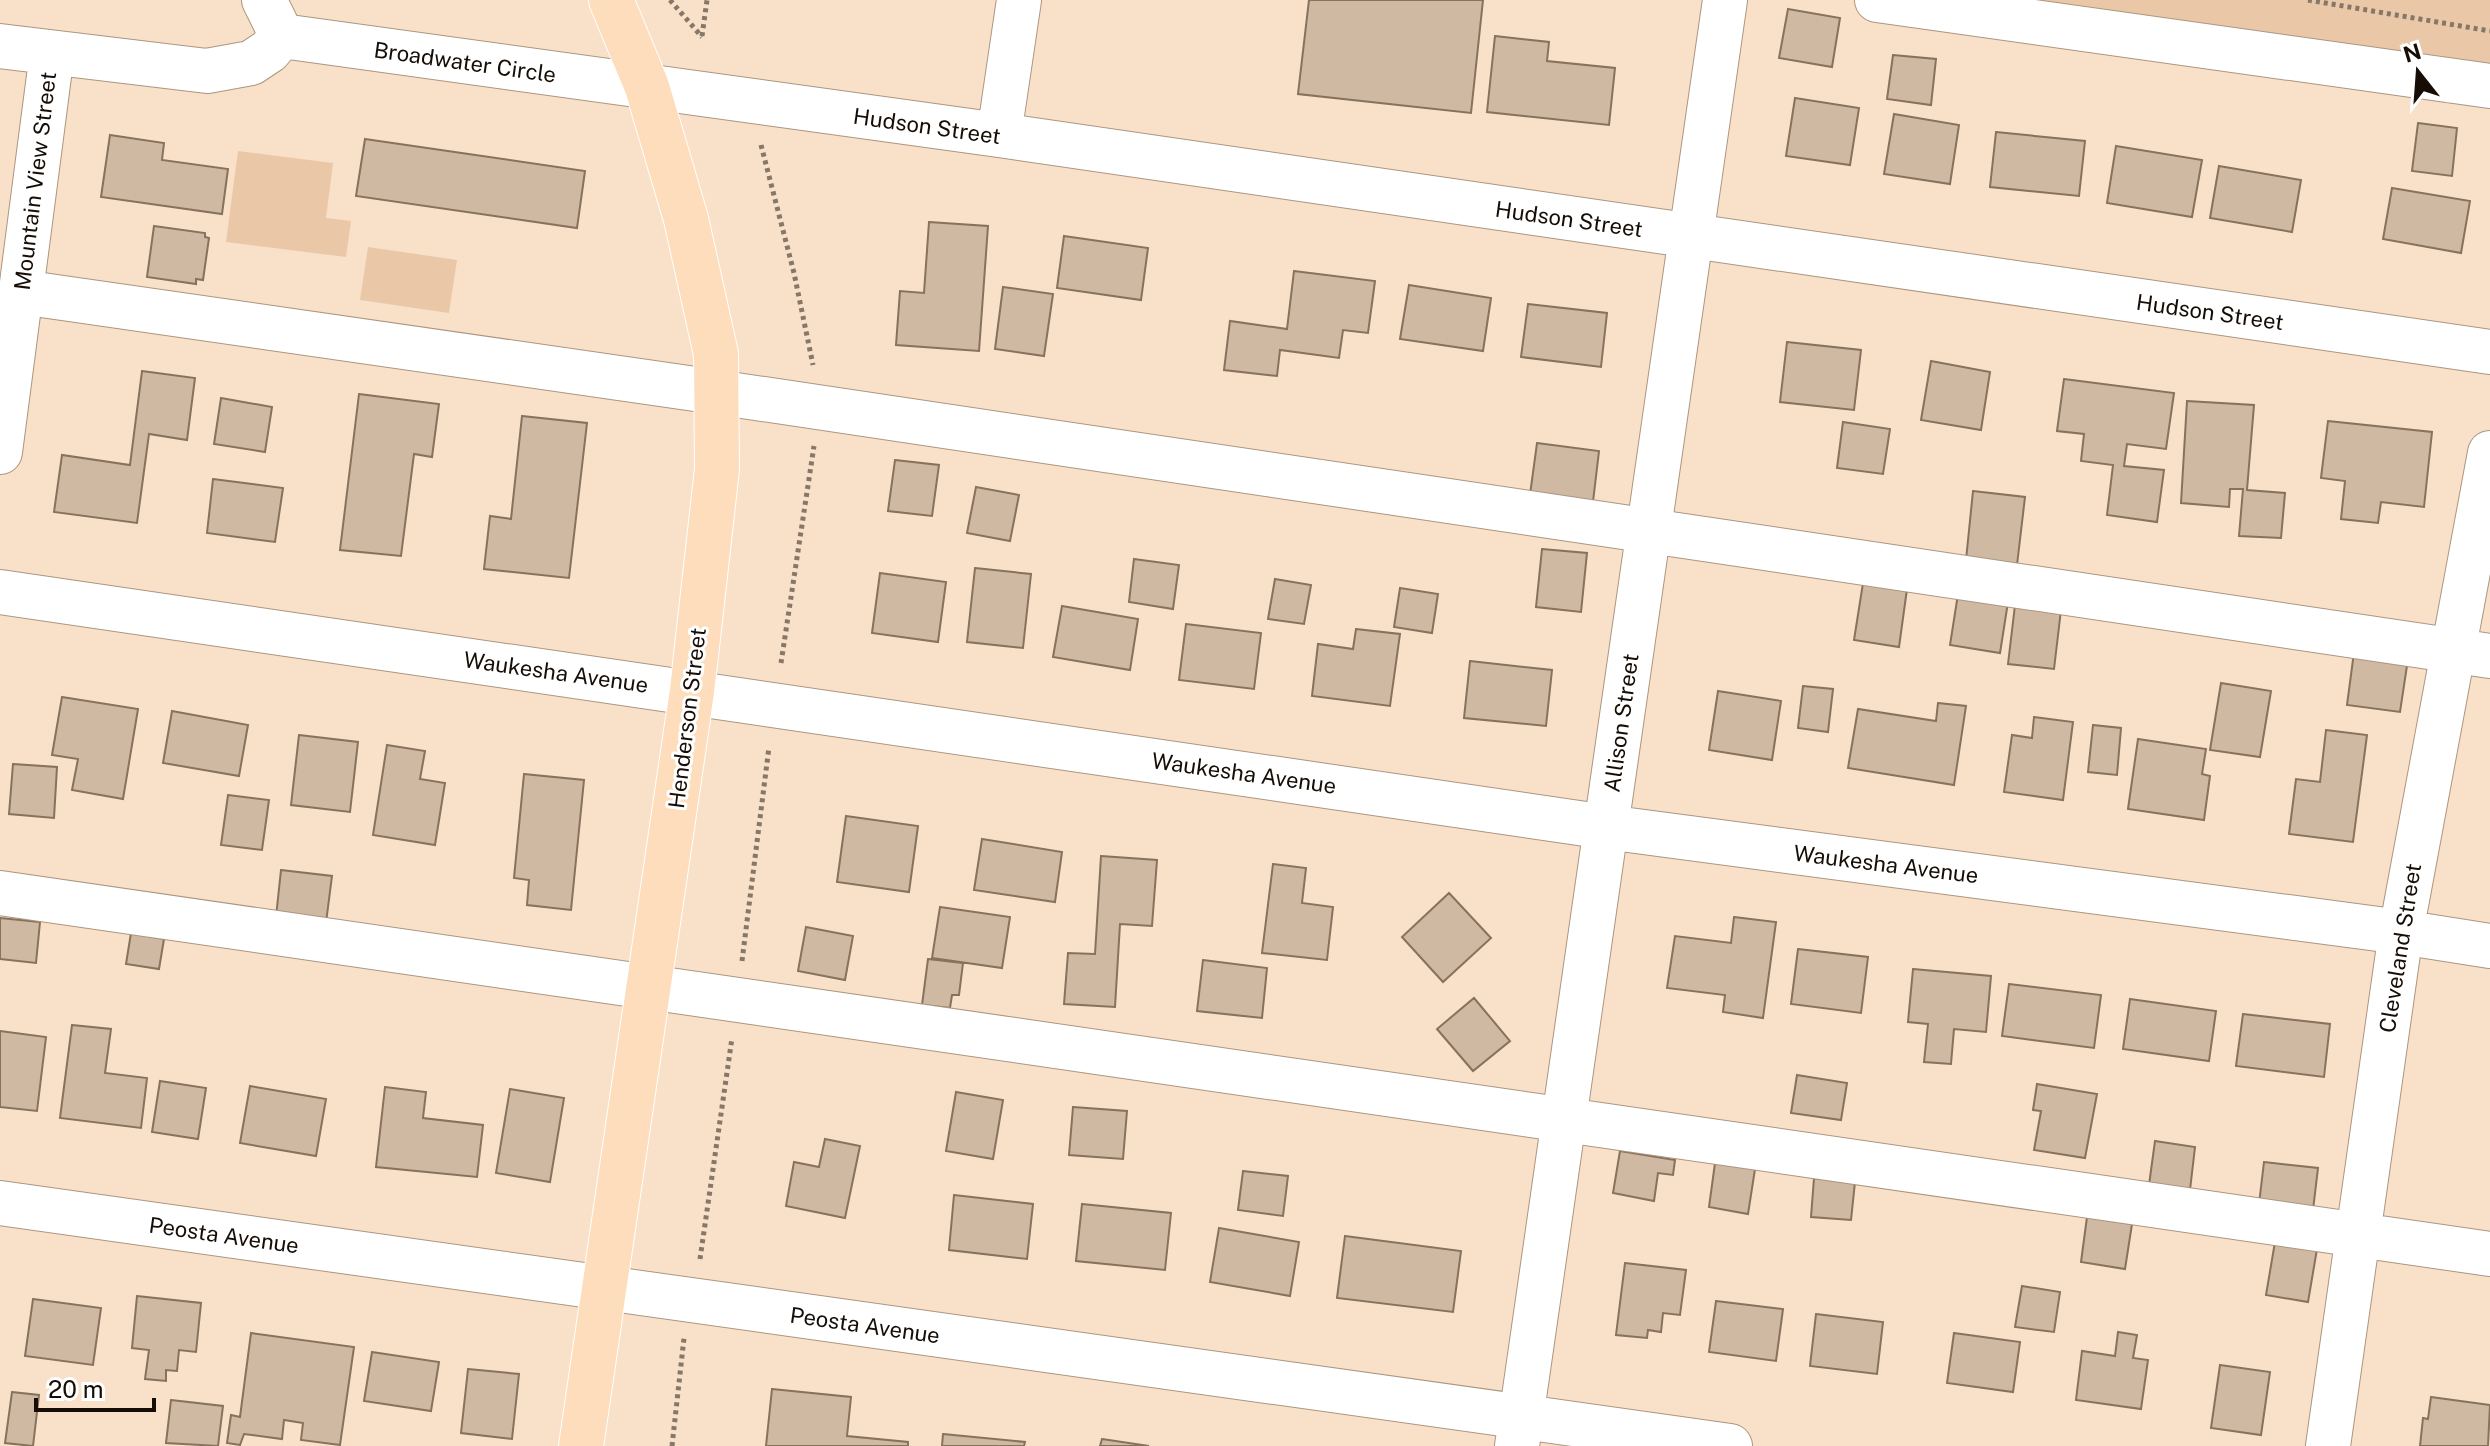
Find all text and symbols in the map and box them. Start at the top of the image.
north arrow [2378,32,2458,112]
street label: Broadwater Circle [372,36,558,88]
text: N [2400,38,2424,68]
street label: Mountain View Street [9,70,61,292]
street label: Hudson Street [852,103,1002,149]
street label: Hudson Street [1494,196,1644,242]
street label: Hudson Street [2135,289,2285,335]
street label: Henderson Street [663,626,711,810]
street label: Waukesha Avenue [462,646,650,698]
street label: Allison Street [1598,652,1644,794]
street label: Waukesha Avenue [1150,747,1338,799]
street label: Waukesha Avenue [1792,840,1980,888]
street label: Cleveland Street [2374,862,2426,1034]
street label: Peosta Avenue [147,1212,301,1258]
street label: Peosta Avenue [788,1302,942,1348]
scale bar [36,1362,154,1412]
text: 20 m [48,1375,104,1403]

